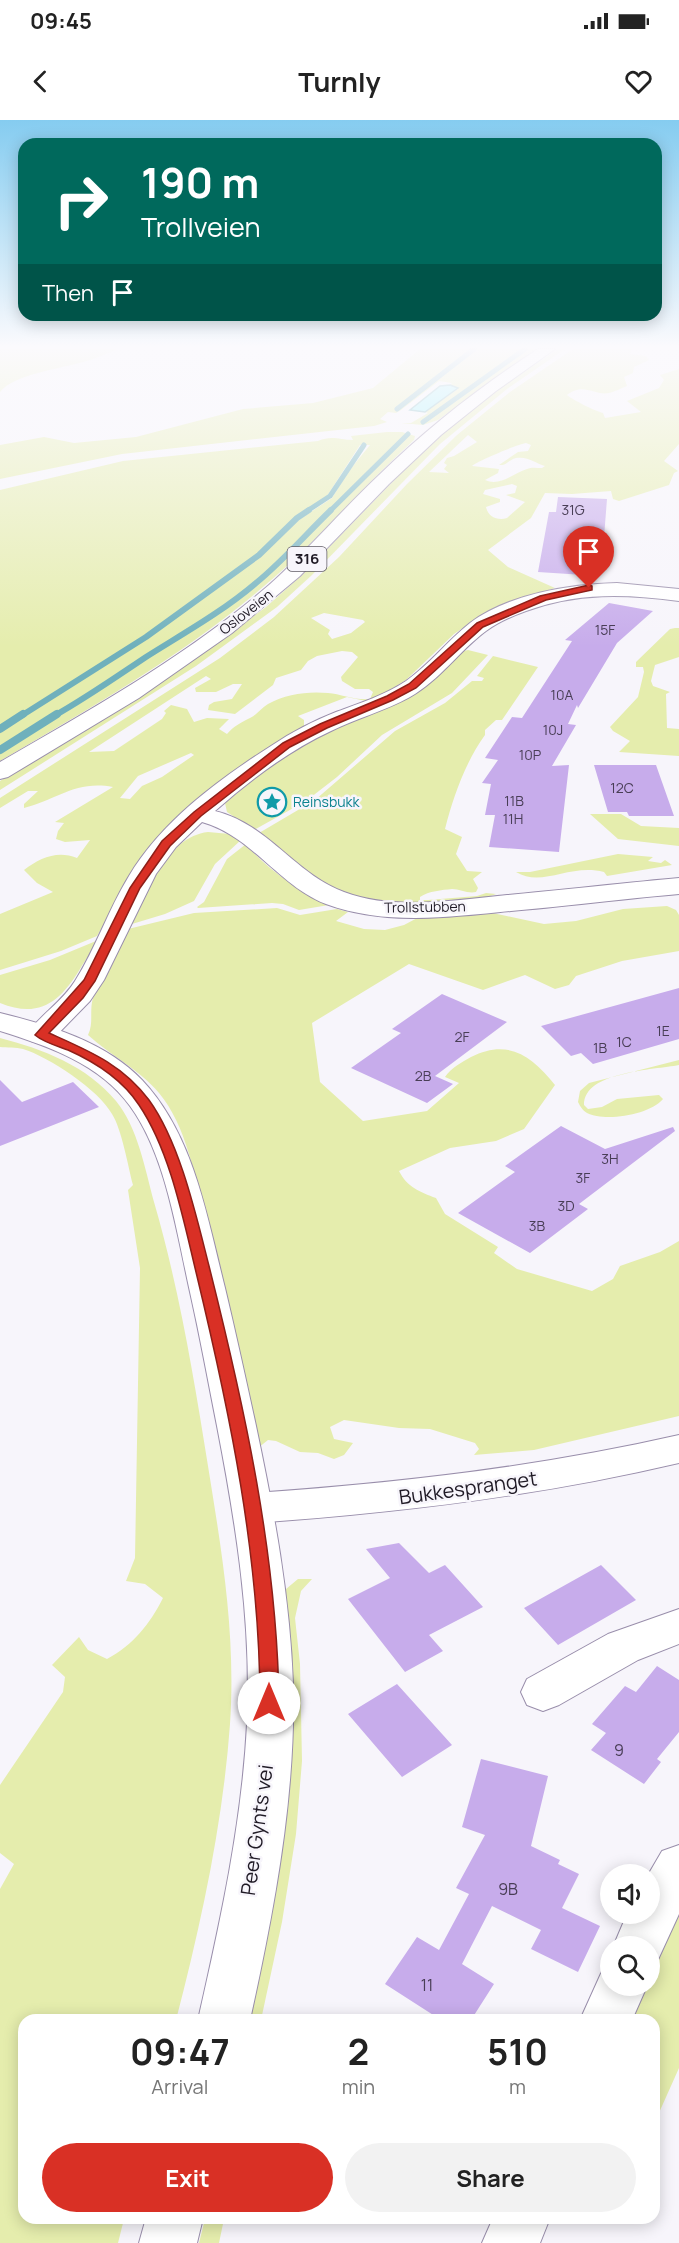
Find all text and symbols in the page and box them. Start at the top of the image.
text: 09:45 [30,6,92,36]
text: Turnly [298,63,381,100]
icon: back [24,65,57,98]
icon: heart [622,65,655,98]
text: 190 m [141,153,259,211]
icon: right [42,162,120,240]
text: Trollveien [141,208,260,245]
icon: arrive [106,276,139,309]
text: Then [42,278,94,308]
house number: 31G [561,500,585,519]
pin [563,526,614,588]
icon: arrive [572,535,605,568]
road number: 316 [288,547,326,571]
street label: Osloveien [215,585,276,639]
house number: 15F [595,620,615,639]
house number: 10A [551,685,574,704]
house number: 10J [543,720,563,739]
house number: 10P [519,745,542,764]
house number: 12C [610,778,634,797]
place icon: Reinsbukk [256,786,288,818]
house number: 11B [504,791,524,810]
place label: Reinsbukk [293,792,360,811]
house number: 11H [503,809,523,828]
street label: Trollstubben [384,896,466,917]
house number: 1E [656,1021,670,1040]
house number: 2F [454,1027,470,1046]
house number: 1C [616,1032,632,1051]
house number: 1B [593,1038,607,1057]
house number: 2B [415,1066,432,1085]
house number: 3H [601,1149,619,1168]
house number: 3F [576,1168,590,1187]
house number: 3D [557,1196,575,1215]
house number: 3B [529,1216,546,1235]
street label: Bukkespranget [397,1464,539,1511]
position arrow [237,1671,301,1735]
house number: 9 [614,1739,624,1761]
street label: Peer Gynts vei [234,1763,279,1897]
map controls [600,1864,660,1996]
button: sound [600,1864,660,1924]
house number: 9B [498,1878,518,1900]
button: search [600,1936,660,1996]
house number: 11 [421,1974,433,1996]
text: 09:47 [130,2027,230,2076]
text: 2 [348,2027,369,2076]
text: 510 [487,2027,548,2076]
text: Arrival [151,2073,208,2100]
text: min [342,2073,375,2100]
text: m [509,2073,526,2100]
button: Exit [42,2143,333,2212]
button: Share [345,2143,636,2212]

